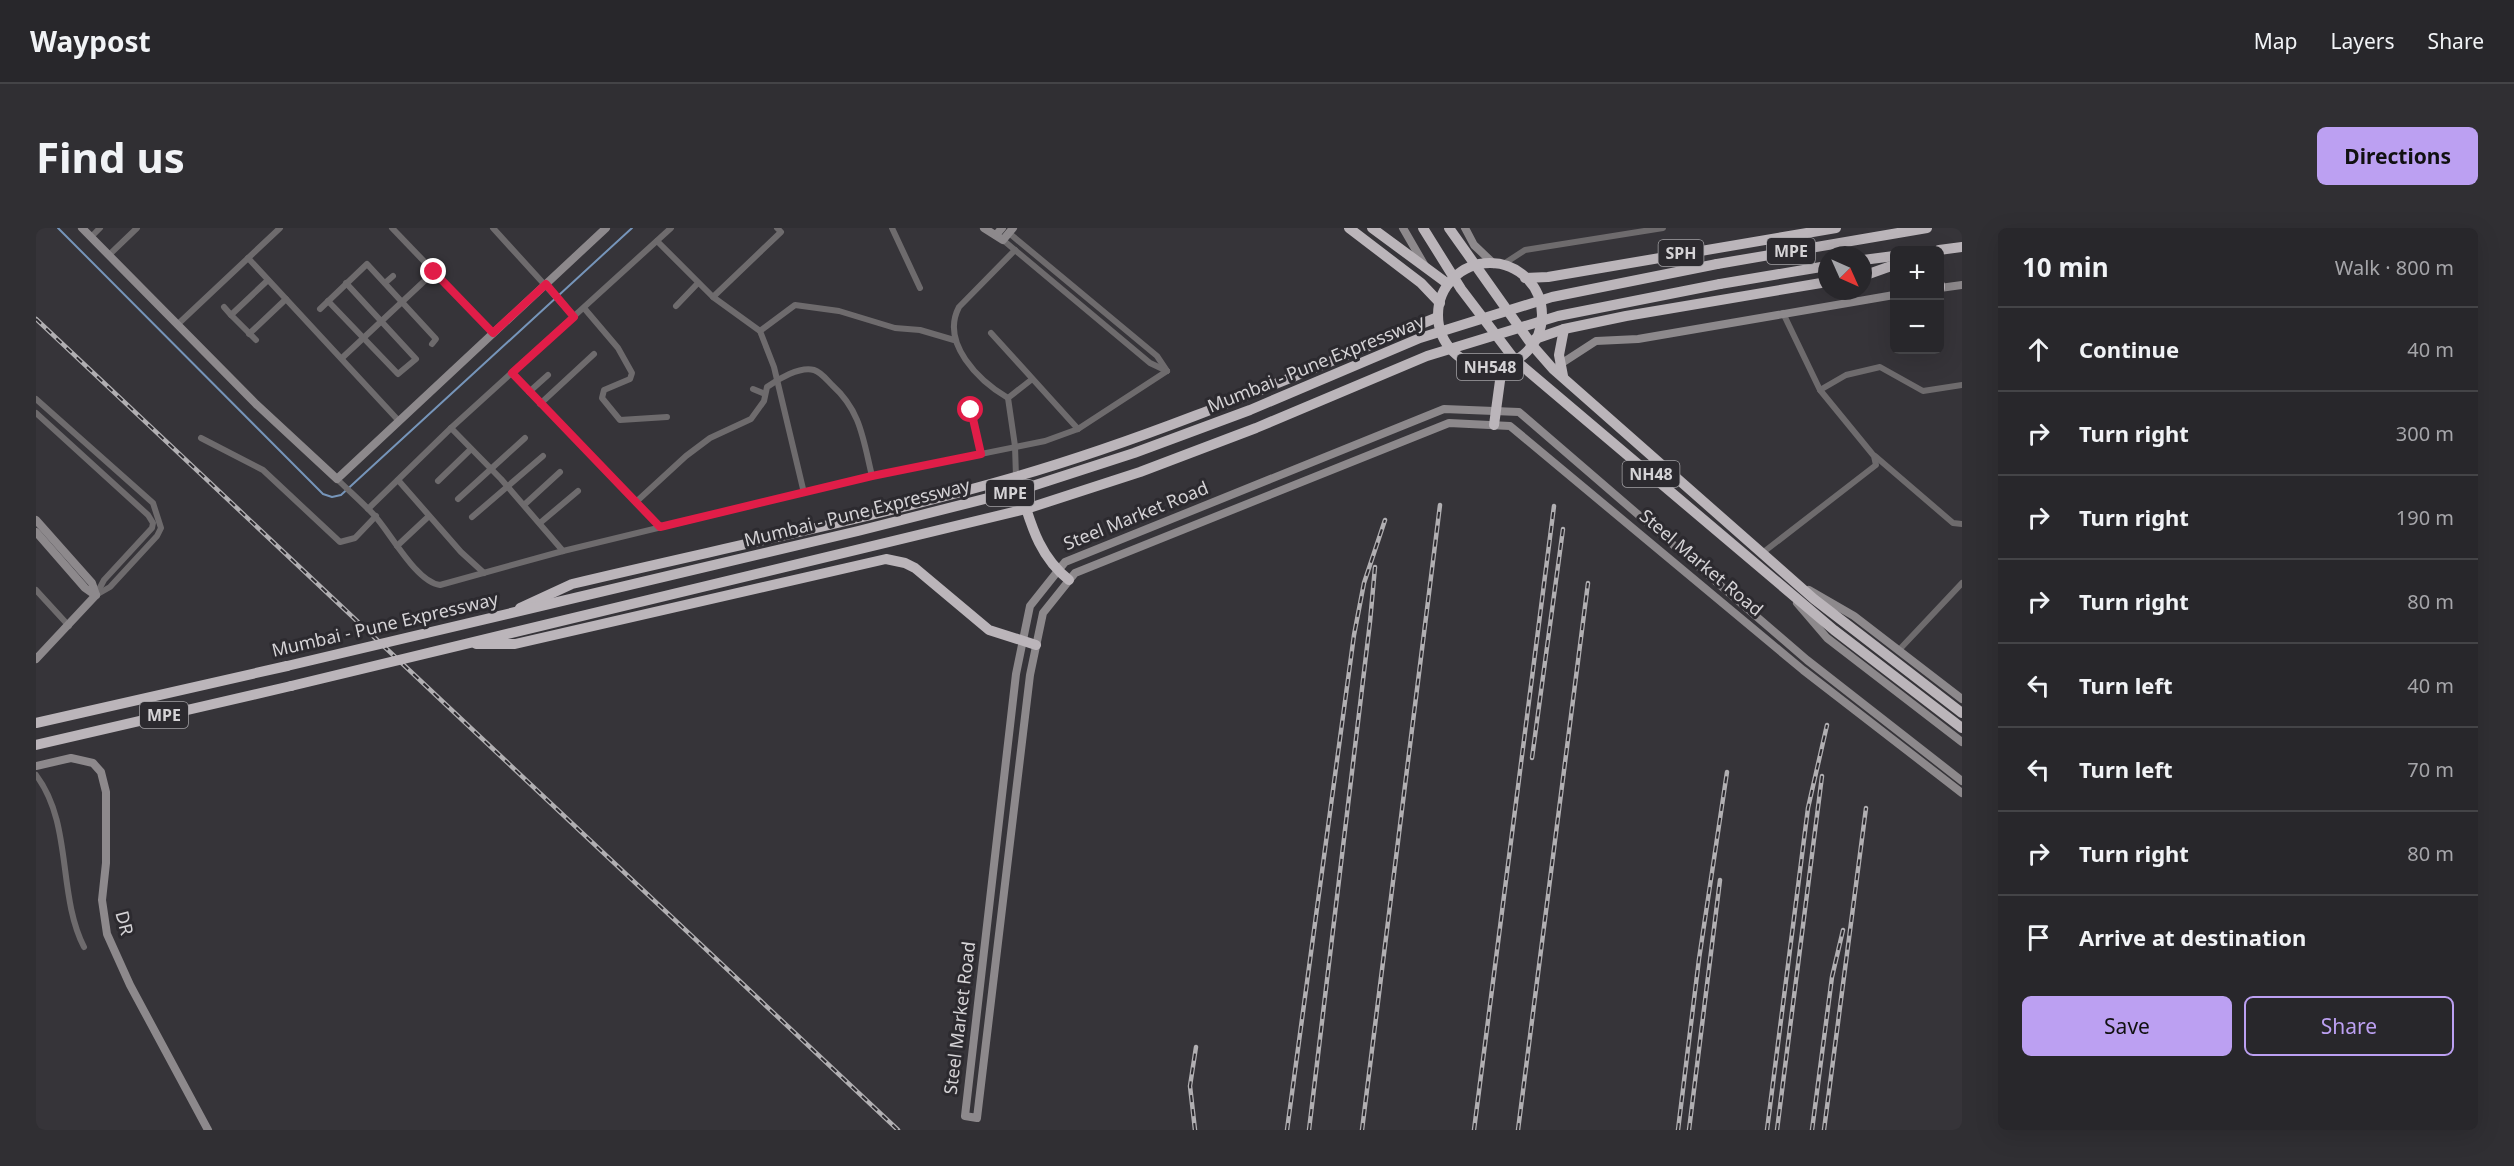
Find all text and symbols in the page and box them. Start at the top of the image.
text: Waypost [30,22,151,60]
text: Map [2254,27,2298,55]
text: Layers [2331,27,2395,55]
text: Share [2428,27,2484,55]
button: Directions [2317,127,2478,185]
text: Find us [36,128,185,185]
road number: MPE [1767,238,1815,264]
road number: SPH [1658,240,1704,266]
north arrow [1818,246,1872,300]
map controls [1890,246,1944,354]
button: + [1890,246,1944,300]
text: 10 min [2022,249,2109,285]
text: Walk · 800 m [2335,254,2454,281]
route end [420,258,446,284]
button: − [1890,300,1944,354]
street label: Mumbai - Pune Expressway [1204,308,1428,418]
icon: ahead [2022,333,2055,366]
text: Continue [2079,334,2179,364]
text: 40 m [2407,336,2454,363]
road number: NH548 [1457,354,1523,380]
route start [957,396,983,422]
icon: right [2022,417,2055,450]
text: Turn right [2079,418,2189,448]
text: 300 m [2396,420,2454,447]
road number: NH48 [1622,461,1680,487]
street label: Mumbai - Pune Expressway [741,472,973,552]
street label: Steel Market Road [1060,475,1212,555]
road number: MPE [986,480,1034,506]
icon: right [2022,501,2055,534]
text: Turn right [2079,502,2189,532]
street label: Steel Market Road [1635,504,1768,621]
text: 190 m [2396,504,2454,531]
icon: right [2022,585,2055,618]
street label: Mumbai - Pune Expressway [269,586,501,662]
text: Turn right [2079,586,2189,616]
text: 80 m [2407,588,2454,615]
icon: left [2022,669,2055,702]
text: Turn left [2079,670,2173,700]
text: 40 m [2407,672,2454,699]
road number: MPE [140,702,188,728]
icon: left [2022,753,2055,786]
text: Turn left [2079,754,2173,784]
text: 70 m [2407,756,2454,783]
icon: right [2022,837,2055,870]
text: Turn right [2079,838,2189,868]
text: 80 m [2407,840,2454,867]
street label: DR [110,908,140,937]
icon: arrive [2022,921,2055,954]
text: Arrive at destination [2079,922,2306,952]
street label: Steel Market Road [938,940,980,1096]
button: Save [2022,996,2232,1056]
button: Share [2244,996,2454,1056]

